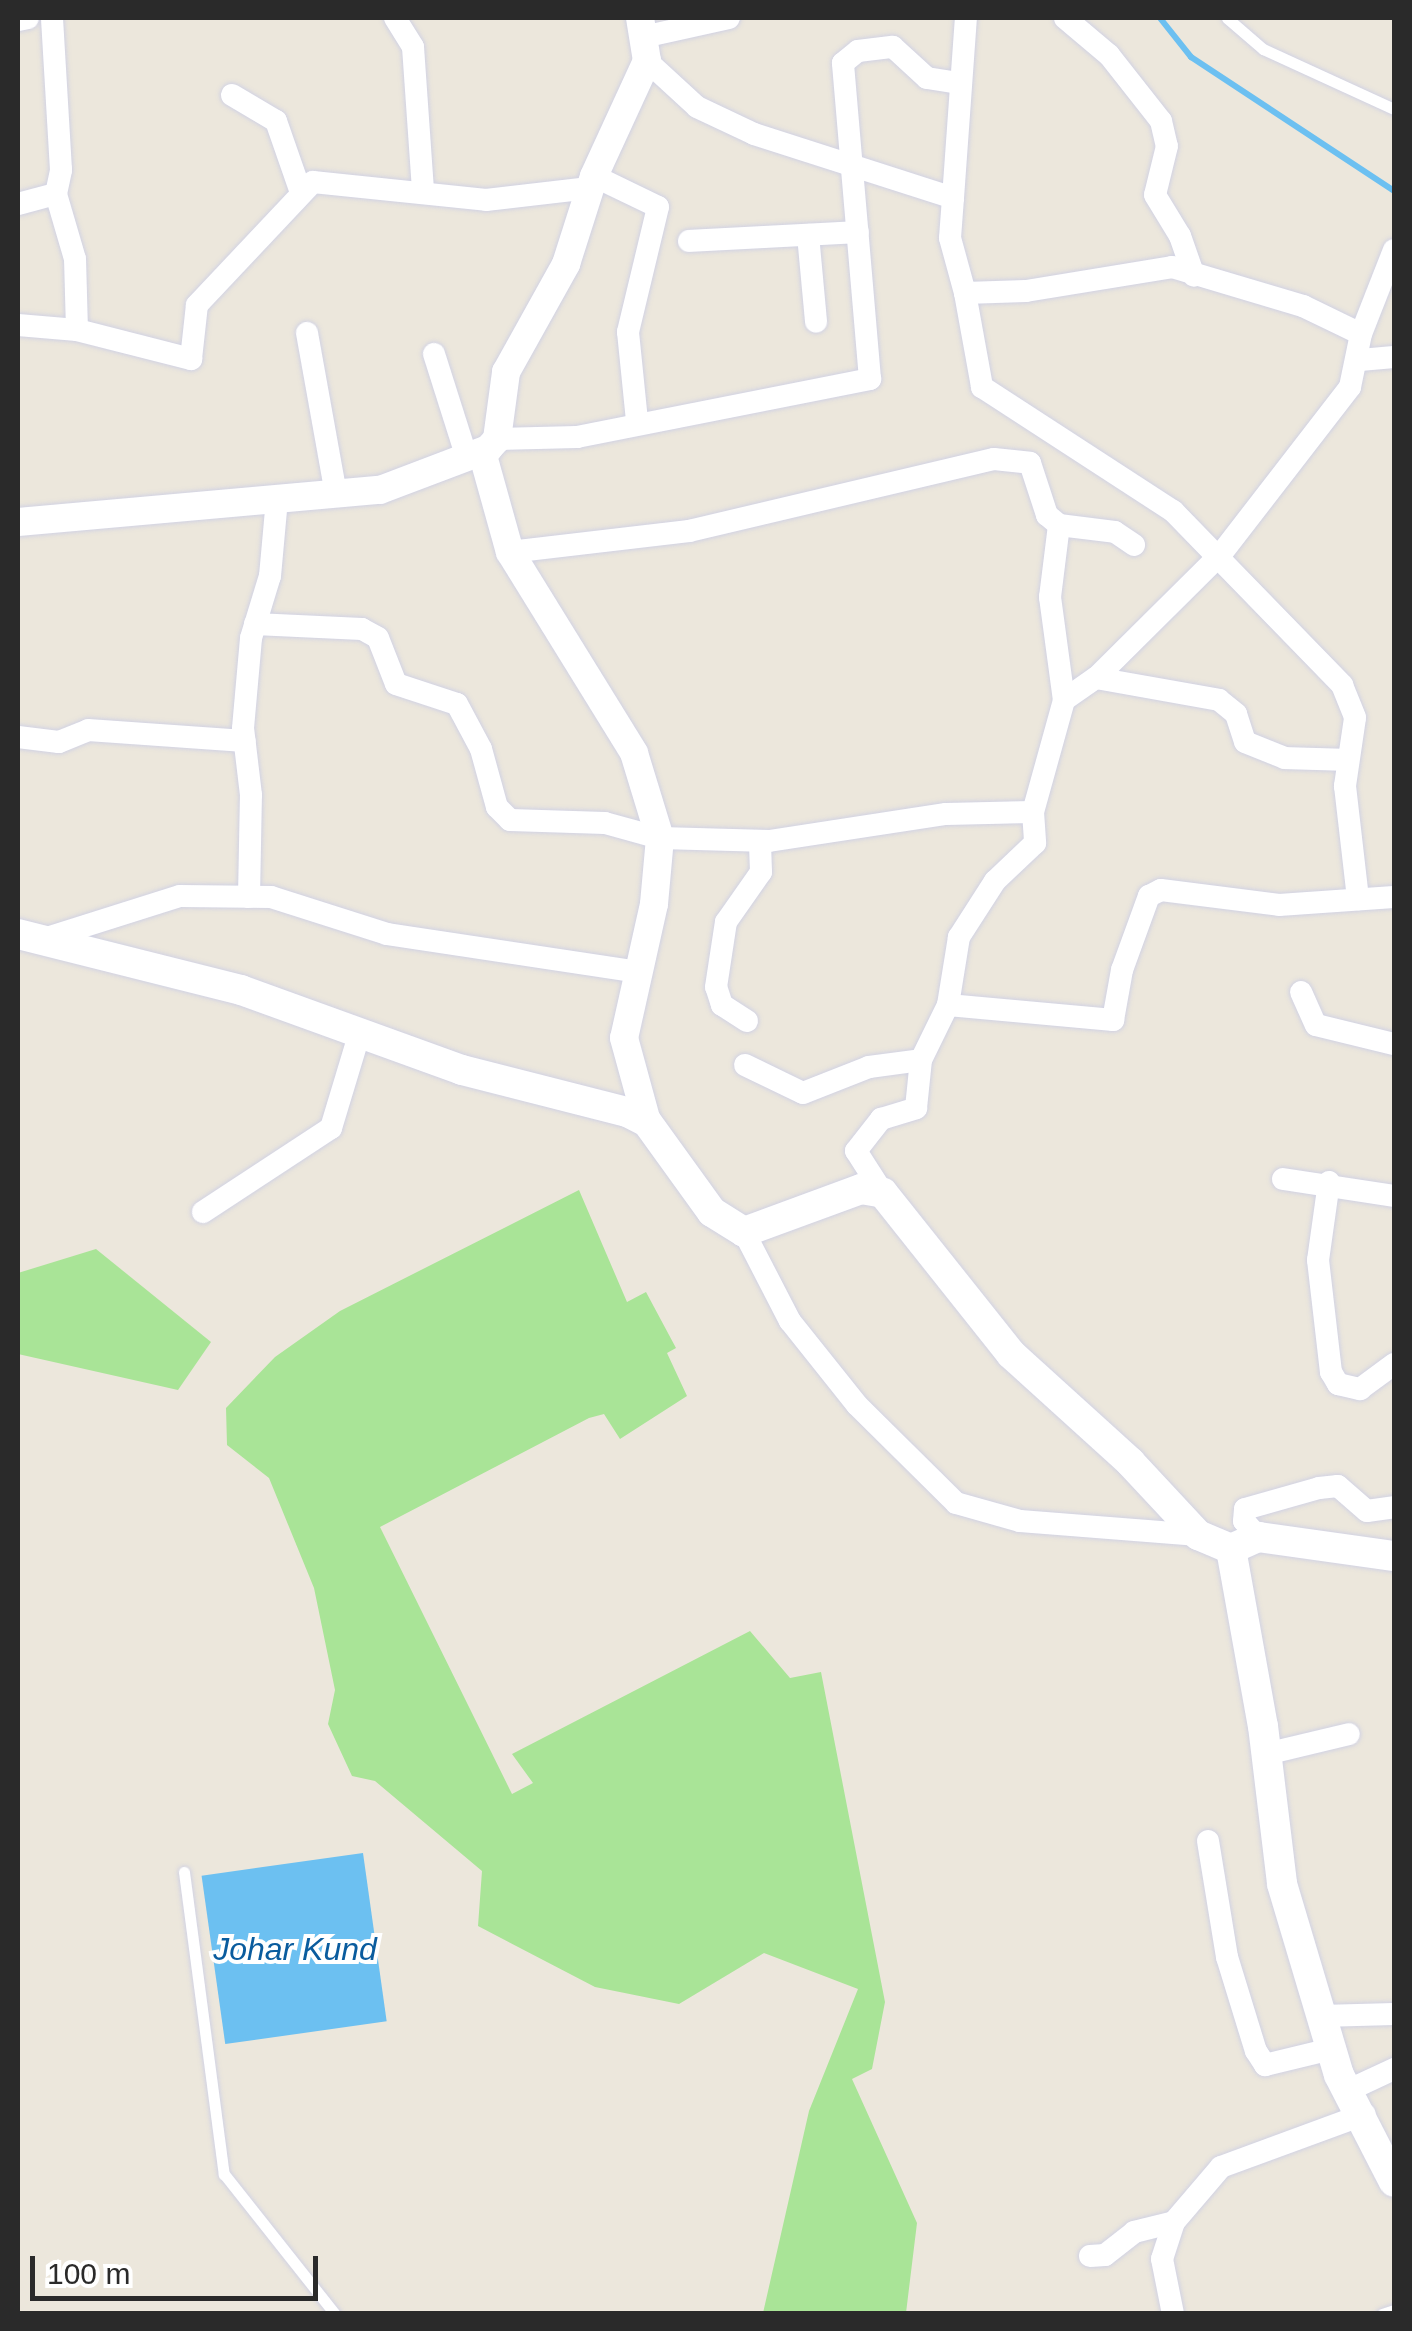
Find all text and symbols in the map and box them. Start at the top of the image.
water label: Johar Kund [213,1930,377,1968]
scale bar [35,2236,322,2298]
text: 100 m [47,2257,130,2290]

